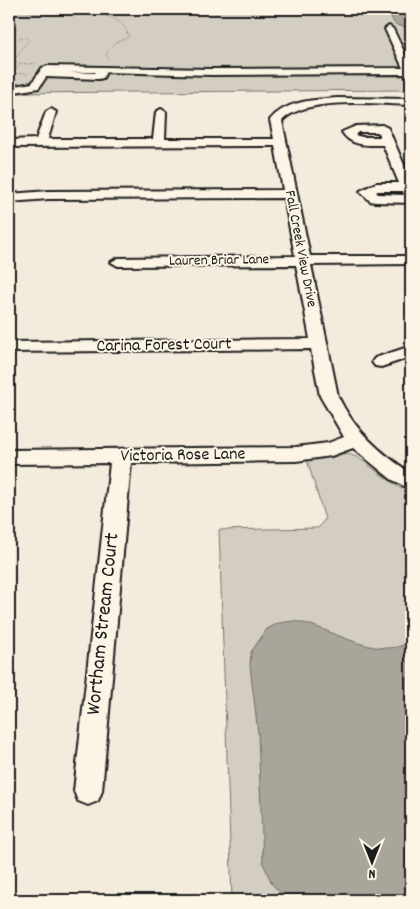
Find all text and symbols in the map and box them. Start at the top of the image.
street label: Fall Creek View Drive [278,189,322,310]
street label: Lauren Briar Lane [169,249,270,273]
street label: Carina Forest Court [96,332,232,360]
street label: Victoria Rose Lane [120,442,246,470]
street label: Wortham Stream Court [80,531,129,717]
north arrow [348,836,398,886]
text: N [368,863,375,883]

